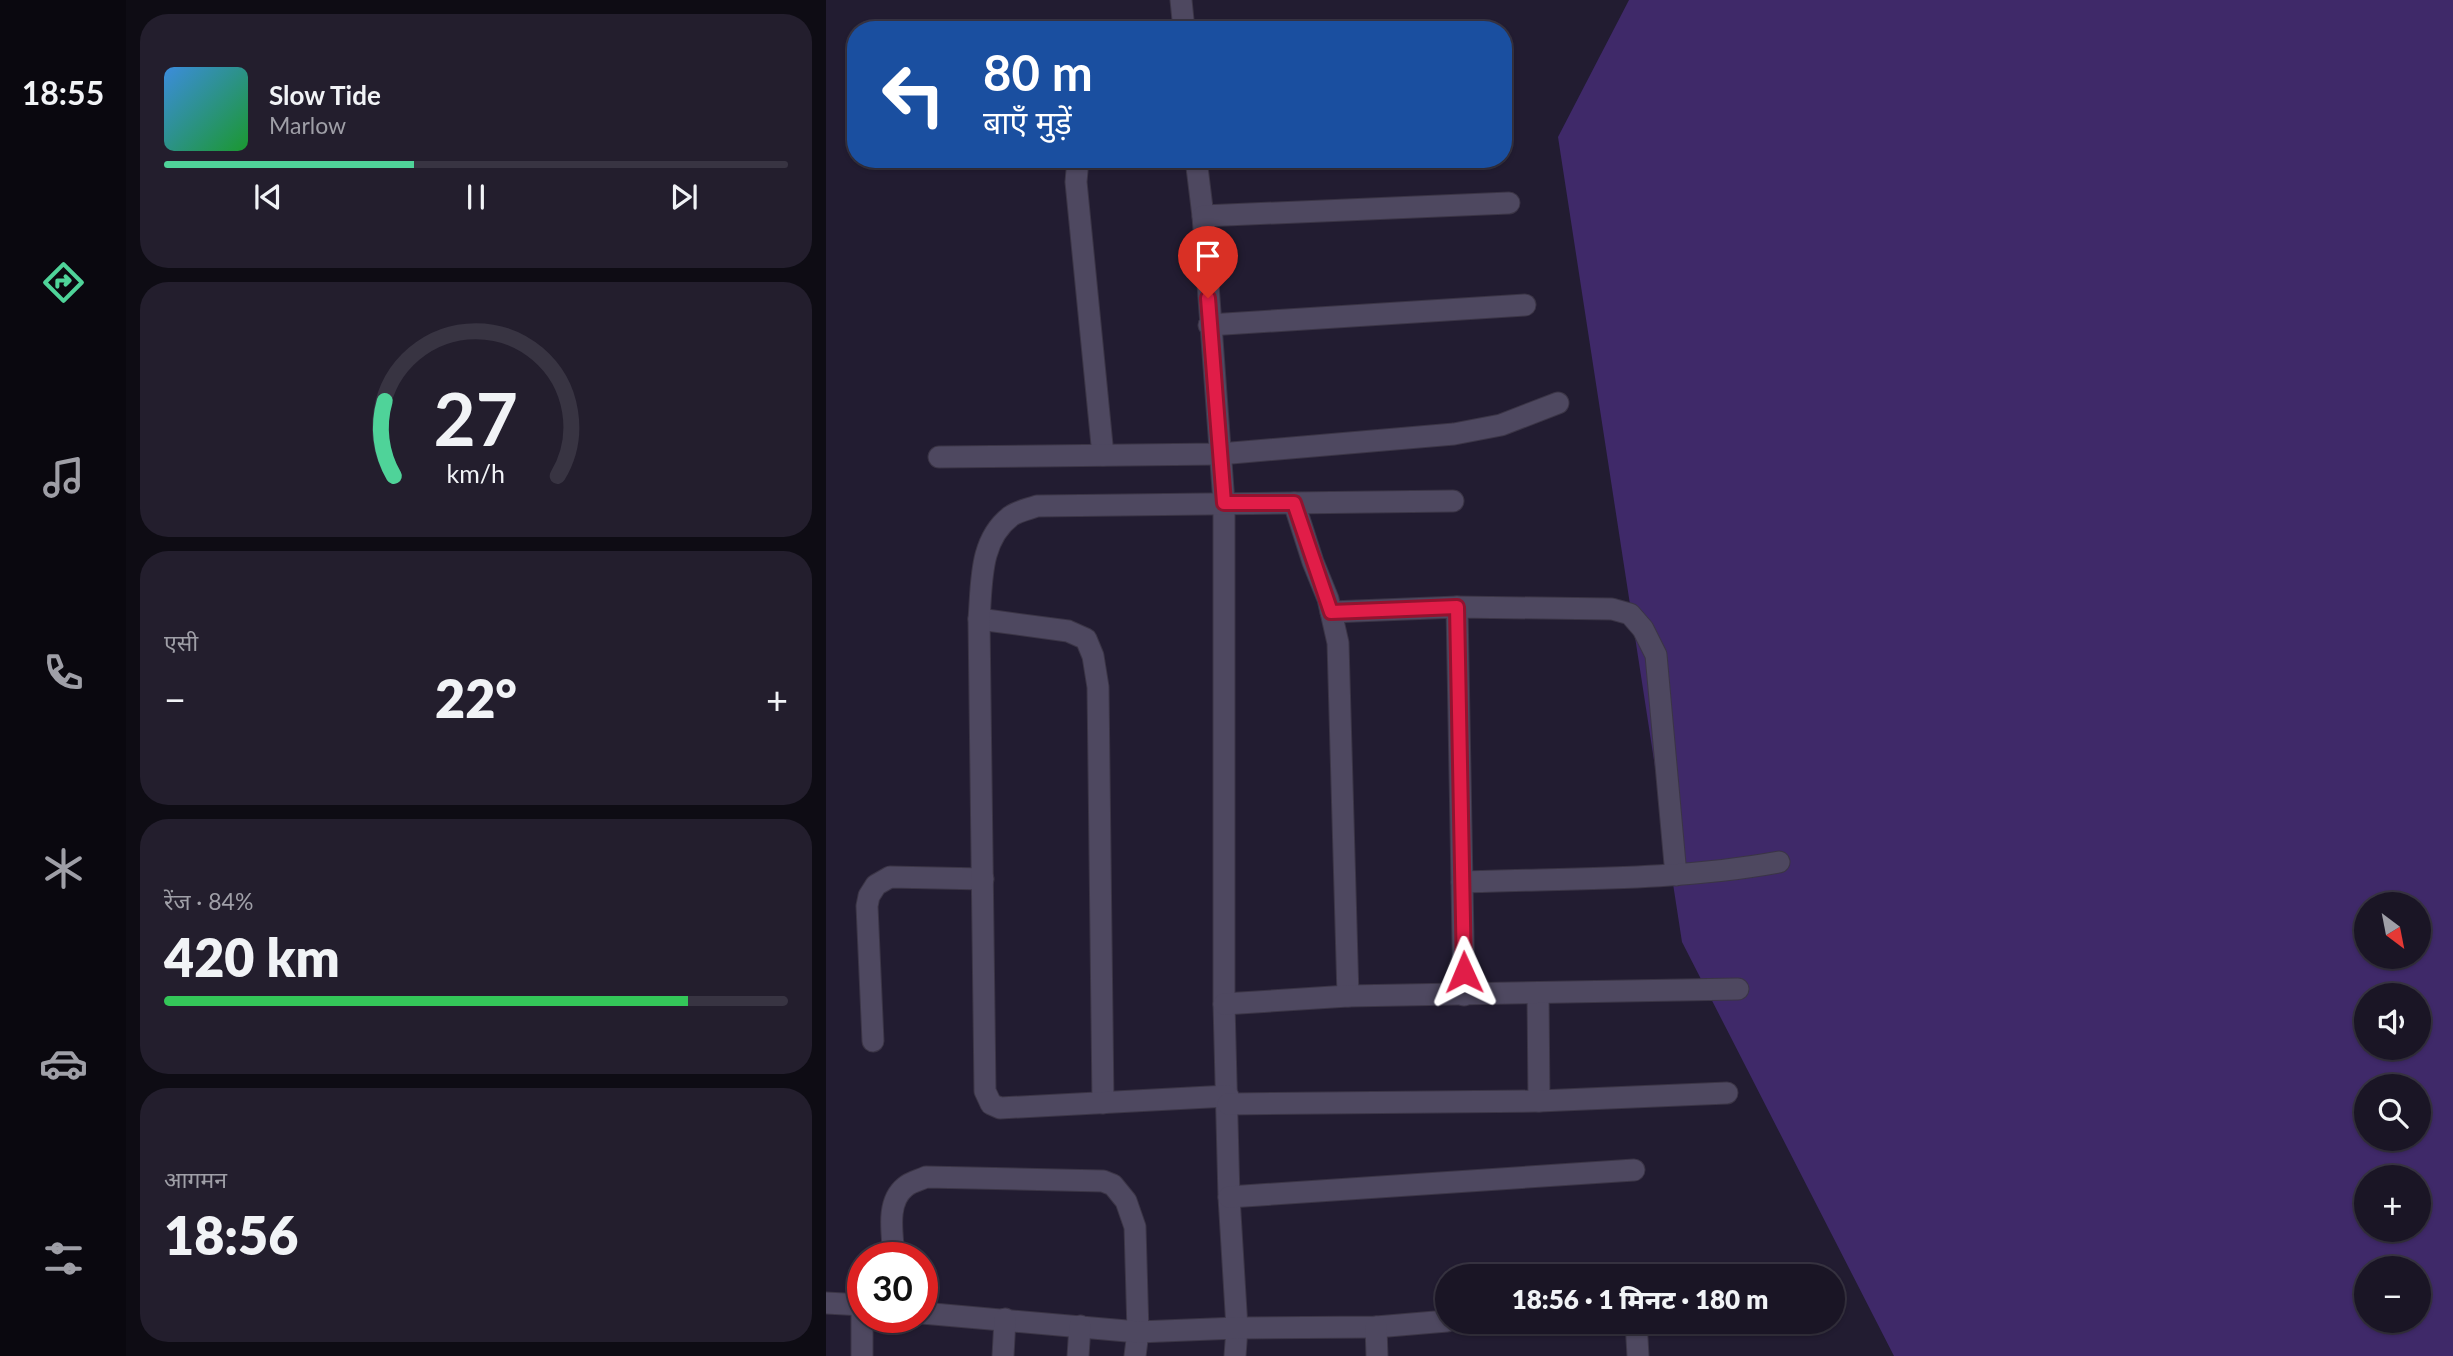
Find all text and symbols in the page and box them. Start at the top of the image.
text: 80 m [983,43,1093,101]
icon: left [868,49,959,140]
text: 18:55 [22,73,104,112]
text: Slow Tide [269,79,381,111]
text: बाएँ मुड़ें [983,102,1072,141]
text: Marlow [269,111,346,139]
icon: previous [249,178,287,216]
icon: pause [457,178,495,216]
icon: next [665,178,703,216]
pin [1178,226,1238,298]
icon: arrive [1189,237,1227,275]
icon: directions [39,258,88,307]
text: 27 [434,374,518,462]
icon: music [39,453,88,502]
text: km/h [447,457,505,487]
text: एसी [164,628,198,656]
icon: phone [39,648,88,697]
text: 22° [435,667,517,729]
text: − [164,676,186,722]
text: + [766,676,788,722]
icon: climate [39,844,88,893]
text: रेंज · 84% [164,887,253,915]
north arrow [2354,892,2431,970]
map controls [2354,892,2431,1333]
text: 420 km [164,926,340,988]
position arrow [1427,935,1501,1009]
button: sound [2354,983,2431,1060]
icon: car [39,1039,88,1088]
button: search [2354,1074,2431,1151]
text: आगमन [164,1165,227,1193]
button: + [2354,1165,2431,1242]
text: 18:56 [164,1204,298,1266]
icon: filters [39,1234,88,1283]
speed limit sign: 30 [847,1242,938,1333]
button: − [2354,1256,2431,1333]
text: 18:56 · 1 मिनट · 180 m [1512,1283,1768,1315]

